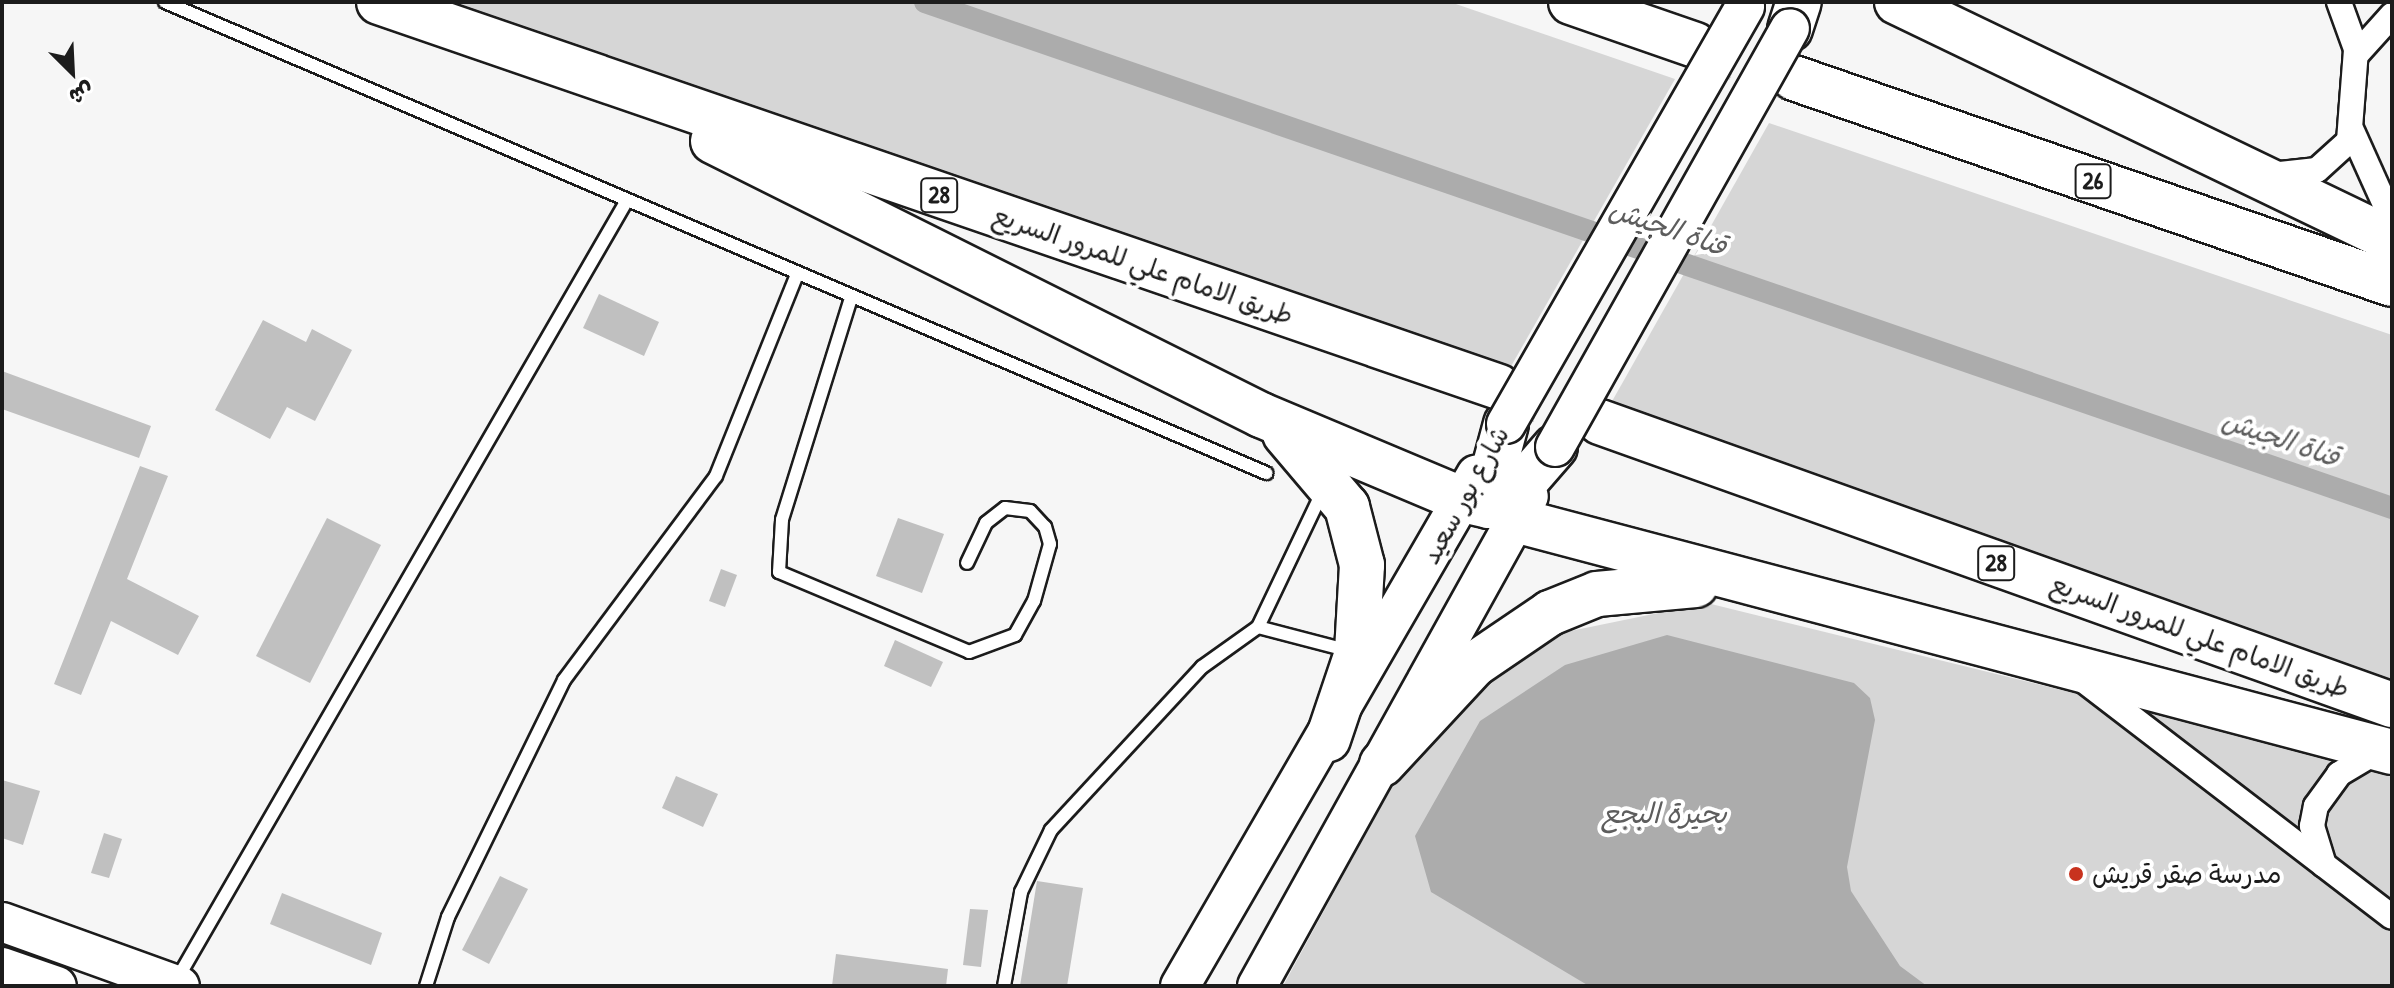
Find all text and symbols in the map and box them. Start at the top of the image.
north arrow [32,32,112,112]
text: ش [65,75,99,113]
road number: 26 [2073,161,2113,201]
road number: 28 [919,175,959,215]
water label: قناة الجيش [1605,191,1731,263]
street label: طريق الامام علي للمرور السريع [989,199,1297,331]
water label: قناة الجيش [2218,402,2344,474]
street label: شارع بور سعيد [1414,421,1516,569]
road number: 28 [1976,543,2016,583]
street label: طريق الامام علي للمرور السريع [2046,567,2354,705]
water label: بحيرة البجع [1601,796,1727,830]
place label: مدرسة صقر قريش [2092,858,2281,890]
marker: مدرسة صقر قريش [2067,865,2085,883]

